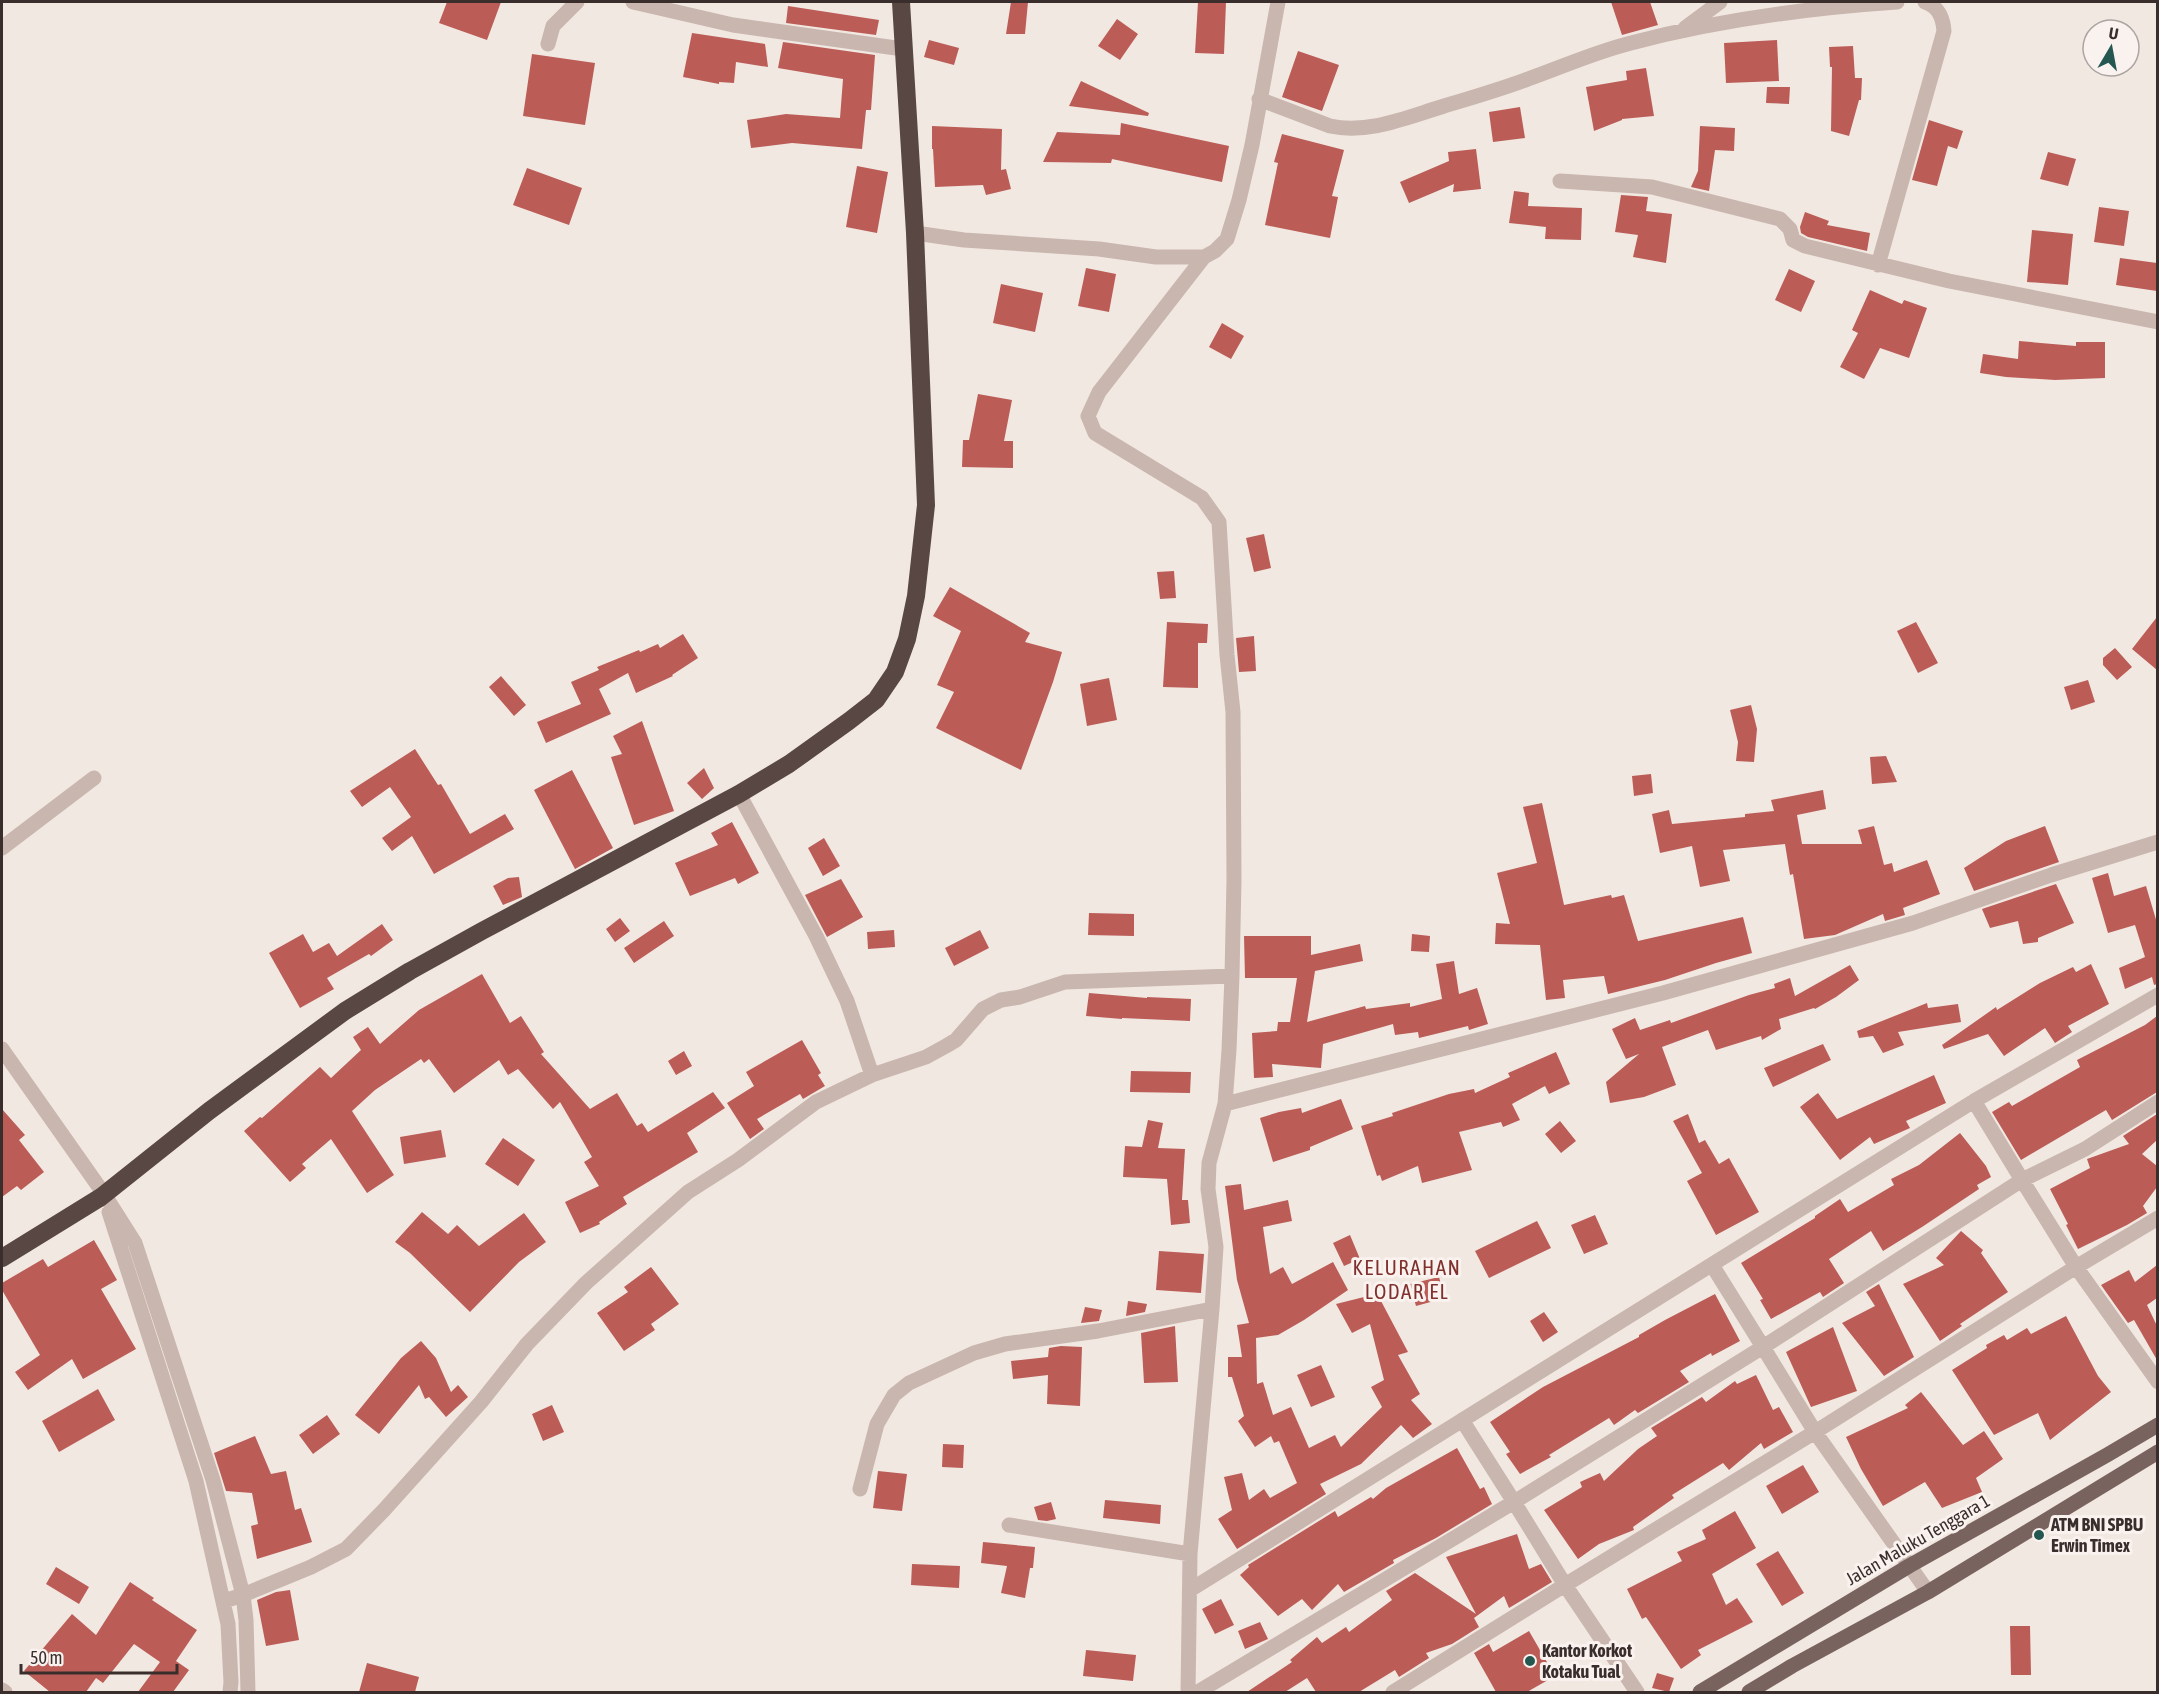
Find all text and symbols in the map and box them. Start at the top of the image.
north arrow [2081,18,2141,78]
text: U [2107,24,2120,43]
district label: KELURAHAN LODAR EL [1353,1255,1461,1303]
street label: Jalan Maluku Tenggara 1 [1842,1490,1993,1589]
place label: ATM BNI SPBU Erwin Timex [2050,1514,2143,1556]
marker: ATM BNI SPBU Erwin Timex [2032,1528,2046,1542]
scale bar [21,1637,177,1675]
place label: Kantor Korkot Kotaku Tual [1542,1640,1633,1682]
text: 50 m [30,1647,62,1668]
marker: Kantor Korkot Kotaku Tual [1523,1654,1537,1668]

